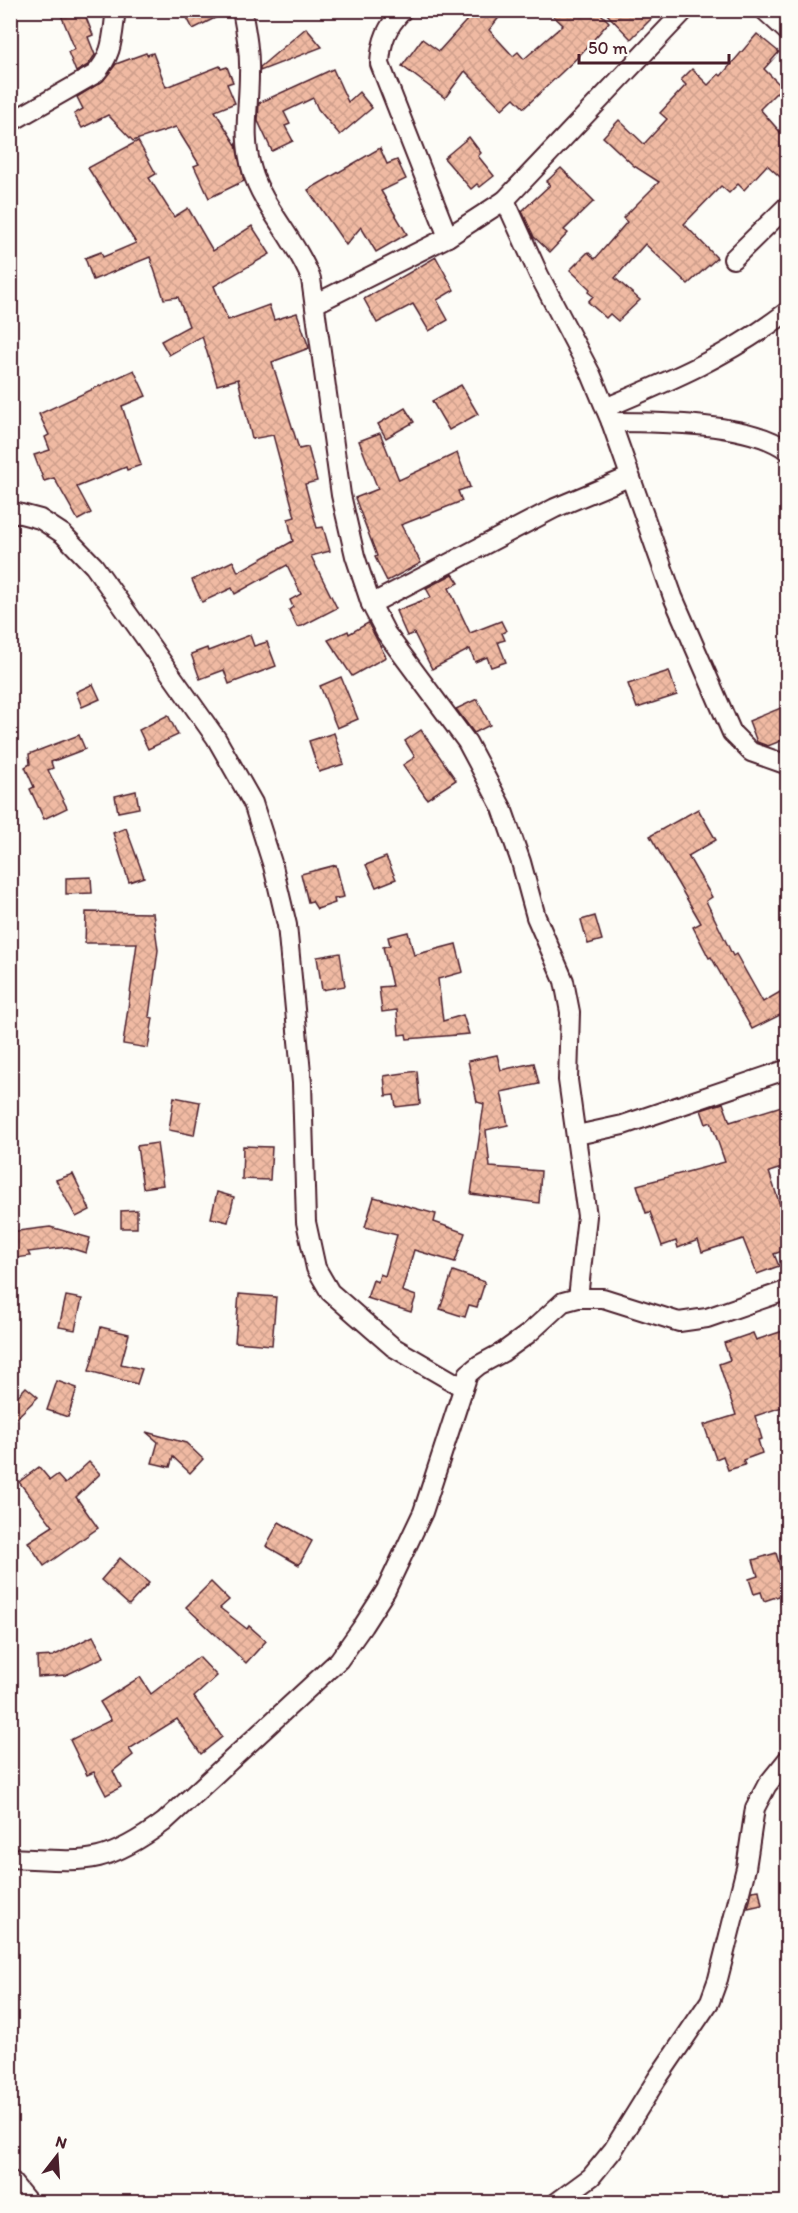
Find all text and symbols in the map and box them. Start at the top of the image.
scale bar [579,27,729,65]
text: 50 m [588,37,628,59]
north arrow [27,2126,87,2186]
text: N [53,2131,69,2153]

